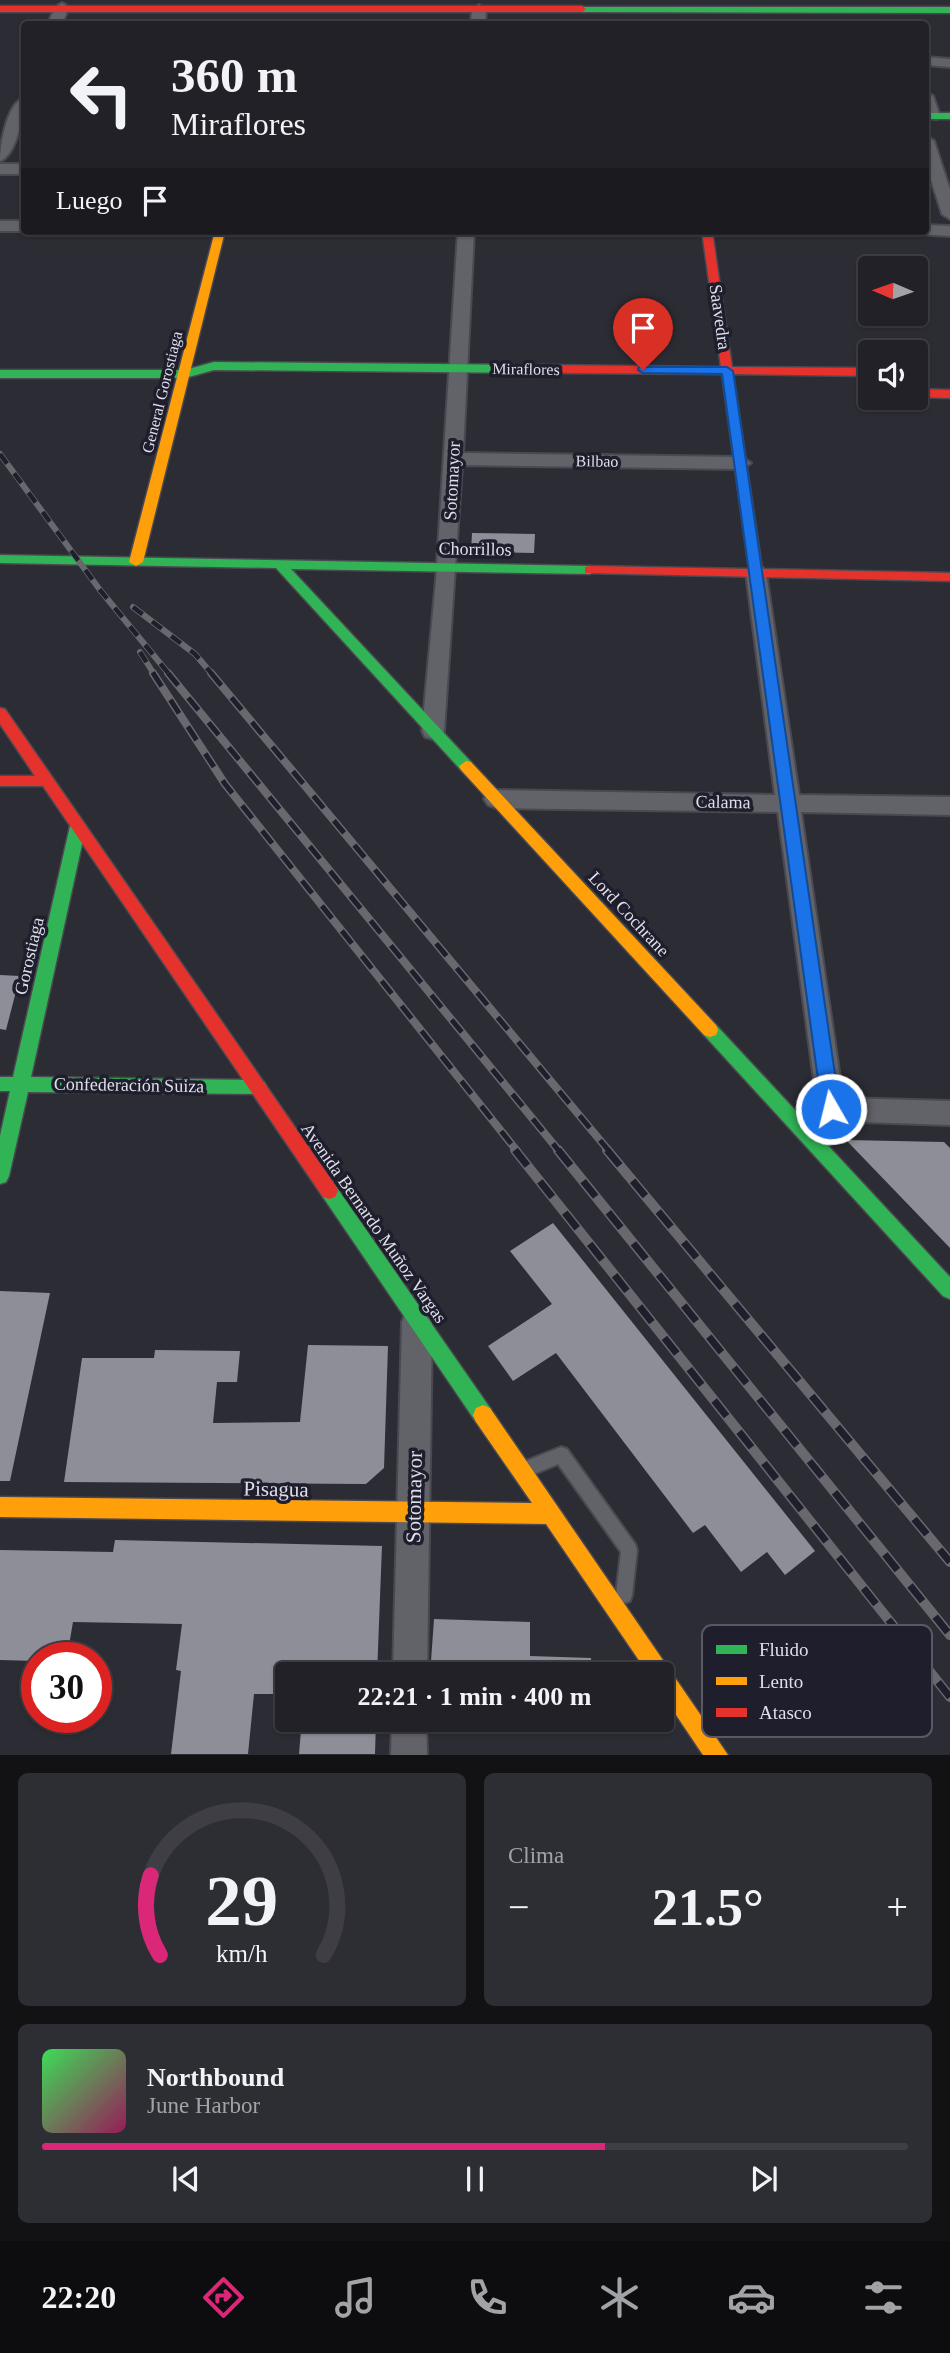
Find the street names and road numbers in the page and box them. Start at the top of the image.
street label: Saavedra [706,283,734,351]
street label: General Gorostiaga [139,329,186,455]
street label: Miraflores [492,360,560,378]
street label: Sotomayor [440,441,464,521]
street label: Bilbao [576,452,618,470]
street label: Chorrillos [438,538,512,560]
street label: Calama [695,792,751,812]
street label: Lord Cochrane [585,868,673,960]
street label: Gorostiaga [10,915,48,997]
street label: Confederación Suiza [54,1074,204,1096]
street label: Avenida Bernardo Muñoz Vargas [297,1119,451,1327]
street label: Sotomayor [401,1451,427,1543]
street label: Pisagua [243,1476,310,1502]

